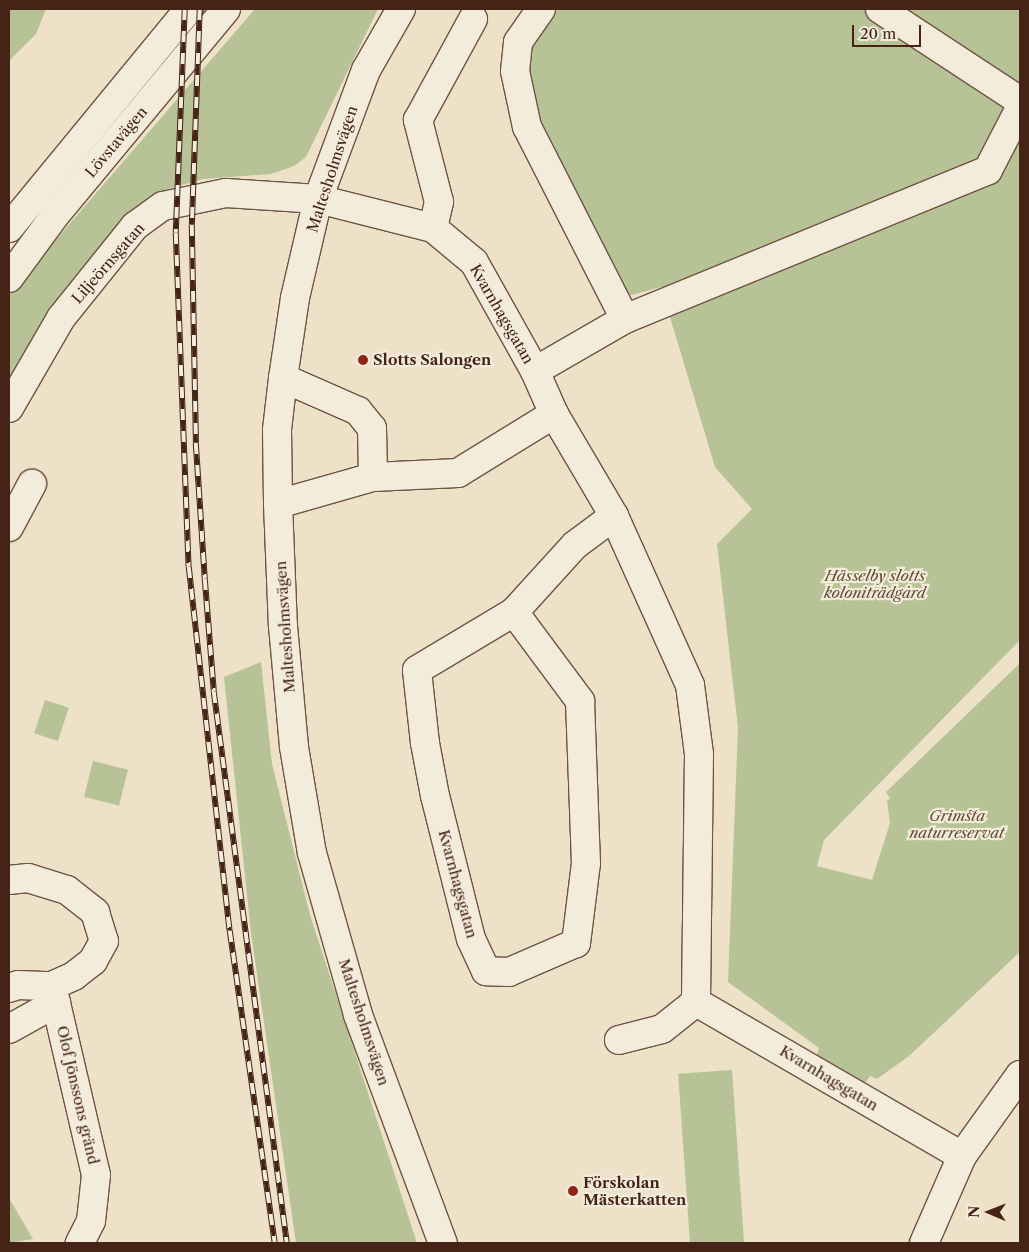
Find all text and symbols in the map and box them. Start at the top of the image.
scale bar [854,15,923,47]
text: 20 m [860,24,896,43]
street label: Lövstavägen [81,103,151,181]
street label: Maltesholmsvägen [303,103,361,235]
street label: Liljeörnsgatan [68,219,148,307]
street label: Kvarnhagsgatan [466,261,538,367]
place label: Slotts Salongen [373,351,491,369]
marker: Slotts Salongen [357,354,369,366]
street label: Maltesholmsvägen [271,560,299,694]
park label: Hässelby slotts koloniträdgård [824,566,926,601]
park label: Grimsta naturreservat [910,806,1004,841]
street label: Kvarnhagsgatan [435,828,481,940]
street label: Maltesholmsvägen [335,956,393,1088]
street label: Olof Jönssons gränd [53,1024,103,1166]
street label: Kvarnhagsgatan [776,1042,882,1114]
place label: Förskolan Mästerkatten [583,1173,686,1208]
marker: Förskolan Mästerkatten [567,1185,579,1197]
north arrow [964,1187,1014,1237]
text: N [965,1206,983,1218]

